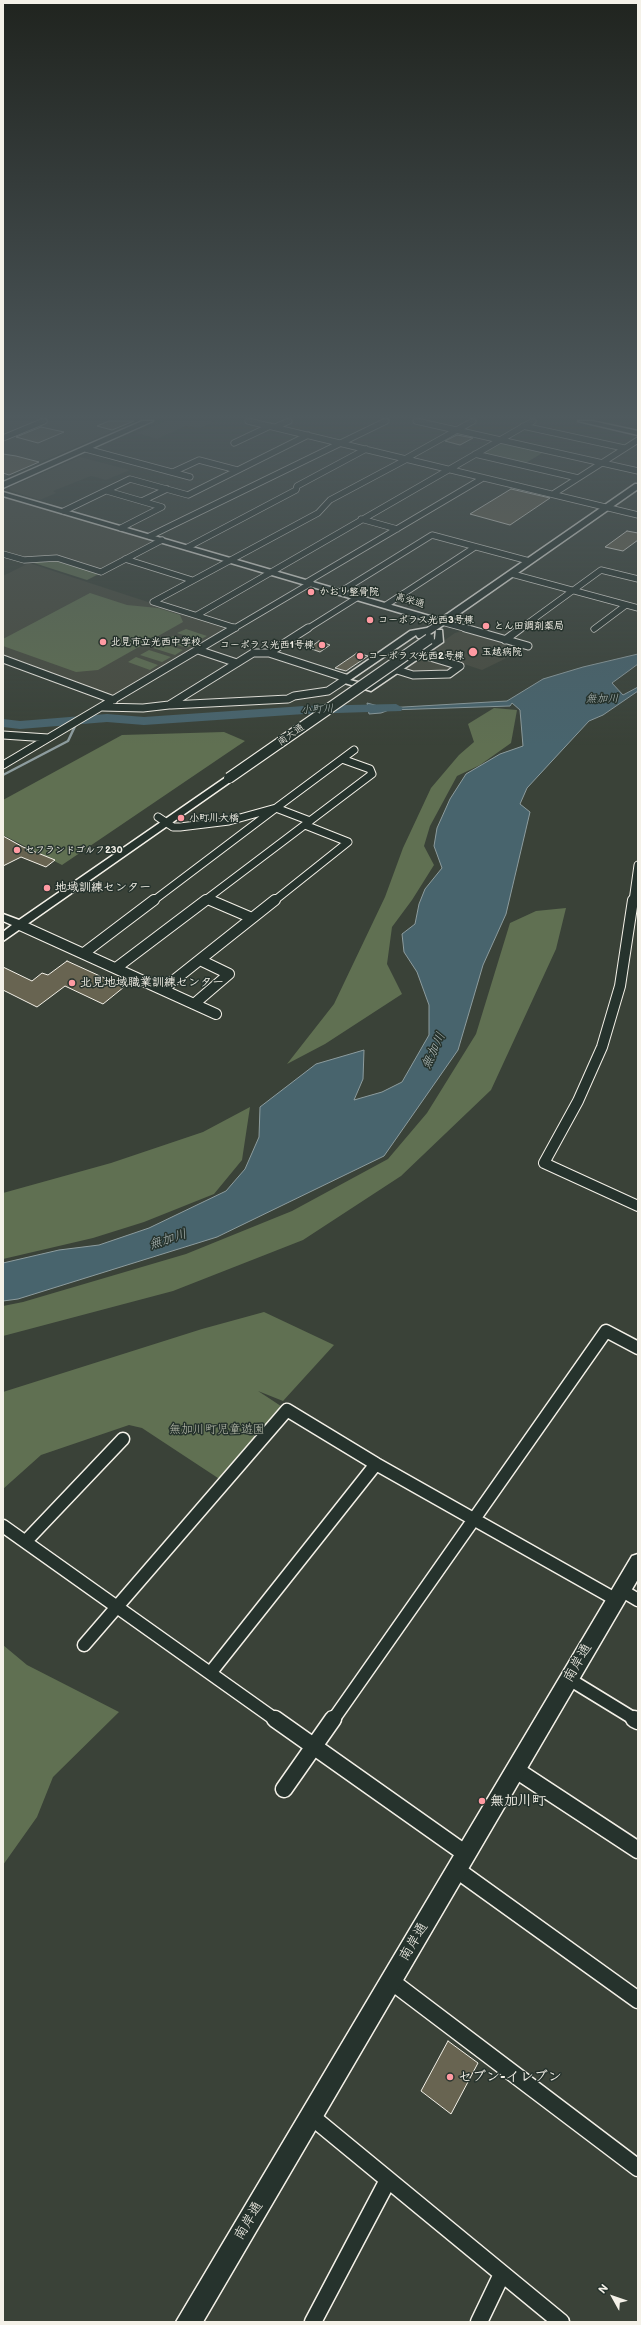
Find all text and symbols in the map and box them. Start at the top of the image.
place label: かおり整骨院 [319,586,379,598]
marker: かおり整骨院 [306,587,316,597]
street label: 高栄通 [394,591,426,611]
place label: コーポラス光西3号棟 [378,614,474,626]
marker: コーポラス光西3号棟 [365,615,375,625]
place label: とん田調剤薬局 [494,620,564,632]
marker: とん田調剤薬局 [481,621,491,631]
place label: 北見市立光西中学校 [111,636,201,648]
marker: 北見市立光西中学校 [98,637,108,647]
place label: コーポラス光西1号棟 [220,639,314,651]
marker: コーポラス光西1号棟 [317,640,327,650]
marker: 玉越病院 [467,646,479,658]
place label: 玉越病院 [482,646,522,658]
place label: コーポラス光西2号棟 [368,650,464,662]
marker: コーポラス光西2号棟 [355,651,365,661]
water label: 無加川 [586,692,618,706]
water label: 小町川 [300,703,334,717]
street label: 南大通 [275,721,307,749]
place label: 小町川大橋 [189,812,239,824]
marker: 小町川大橋 [176,813,186,823]
place label: セフランドゴルフ230 [25,844,123,856]
marker: セフランドゴルフ230 [12,845,22,855]
place label: 地域訓練センター [55,881,151,895]
marker: 地域訓練センター [42,883,52,893]
place label: 北見地域職業訓練センター [80,976,224,990]
marker: 北見地域職業訓練センター [67,978,77,988]
water label: 無加川 [419,1030,449,1072]
water label: 無加川 [147,1227,189,1253]
park label: 無加川町児童遊園 [169,1423,265,1437]
street label: 南岸通 [560,1641,596,1685]
place label: 無加川町 [490,1793,546,1809]
marker: 無加川町 [477,1796,487,1806]
street label: 南岸通 [396,1920,432,1964]
place label: セブン-イレブン [458,2069,562,2085]
marker: セブン-イレブン [445,2072,455,2082]
street label: 南岸通 [231,2199,267,2243]
north arrow [593,2277,633,2317]
text: N [596,2282,611,2296]

